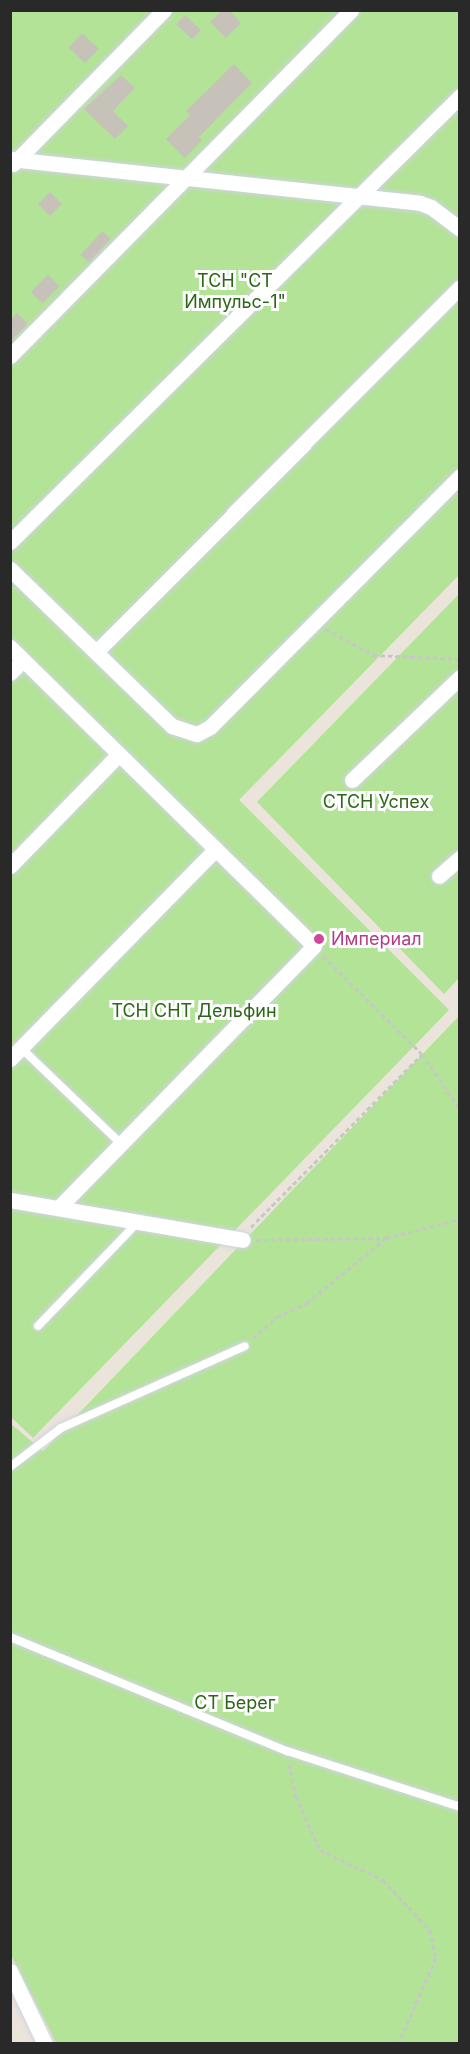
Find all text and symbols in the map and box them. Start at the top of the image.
park label: ТСН "СТ Импульс-1" [184,271,286,314]
park label: СТСН Успех [323,791,429,813]
place label: Империал [331,928,422,950]
marker: Империал [312,932,326,946]
park label: ТСН СНТ Дельфин [111,1000,277,1022]
park label: СТ Берег [194,1692,276,1714]

